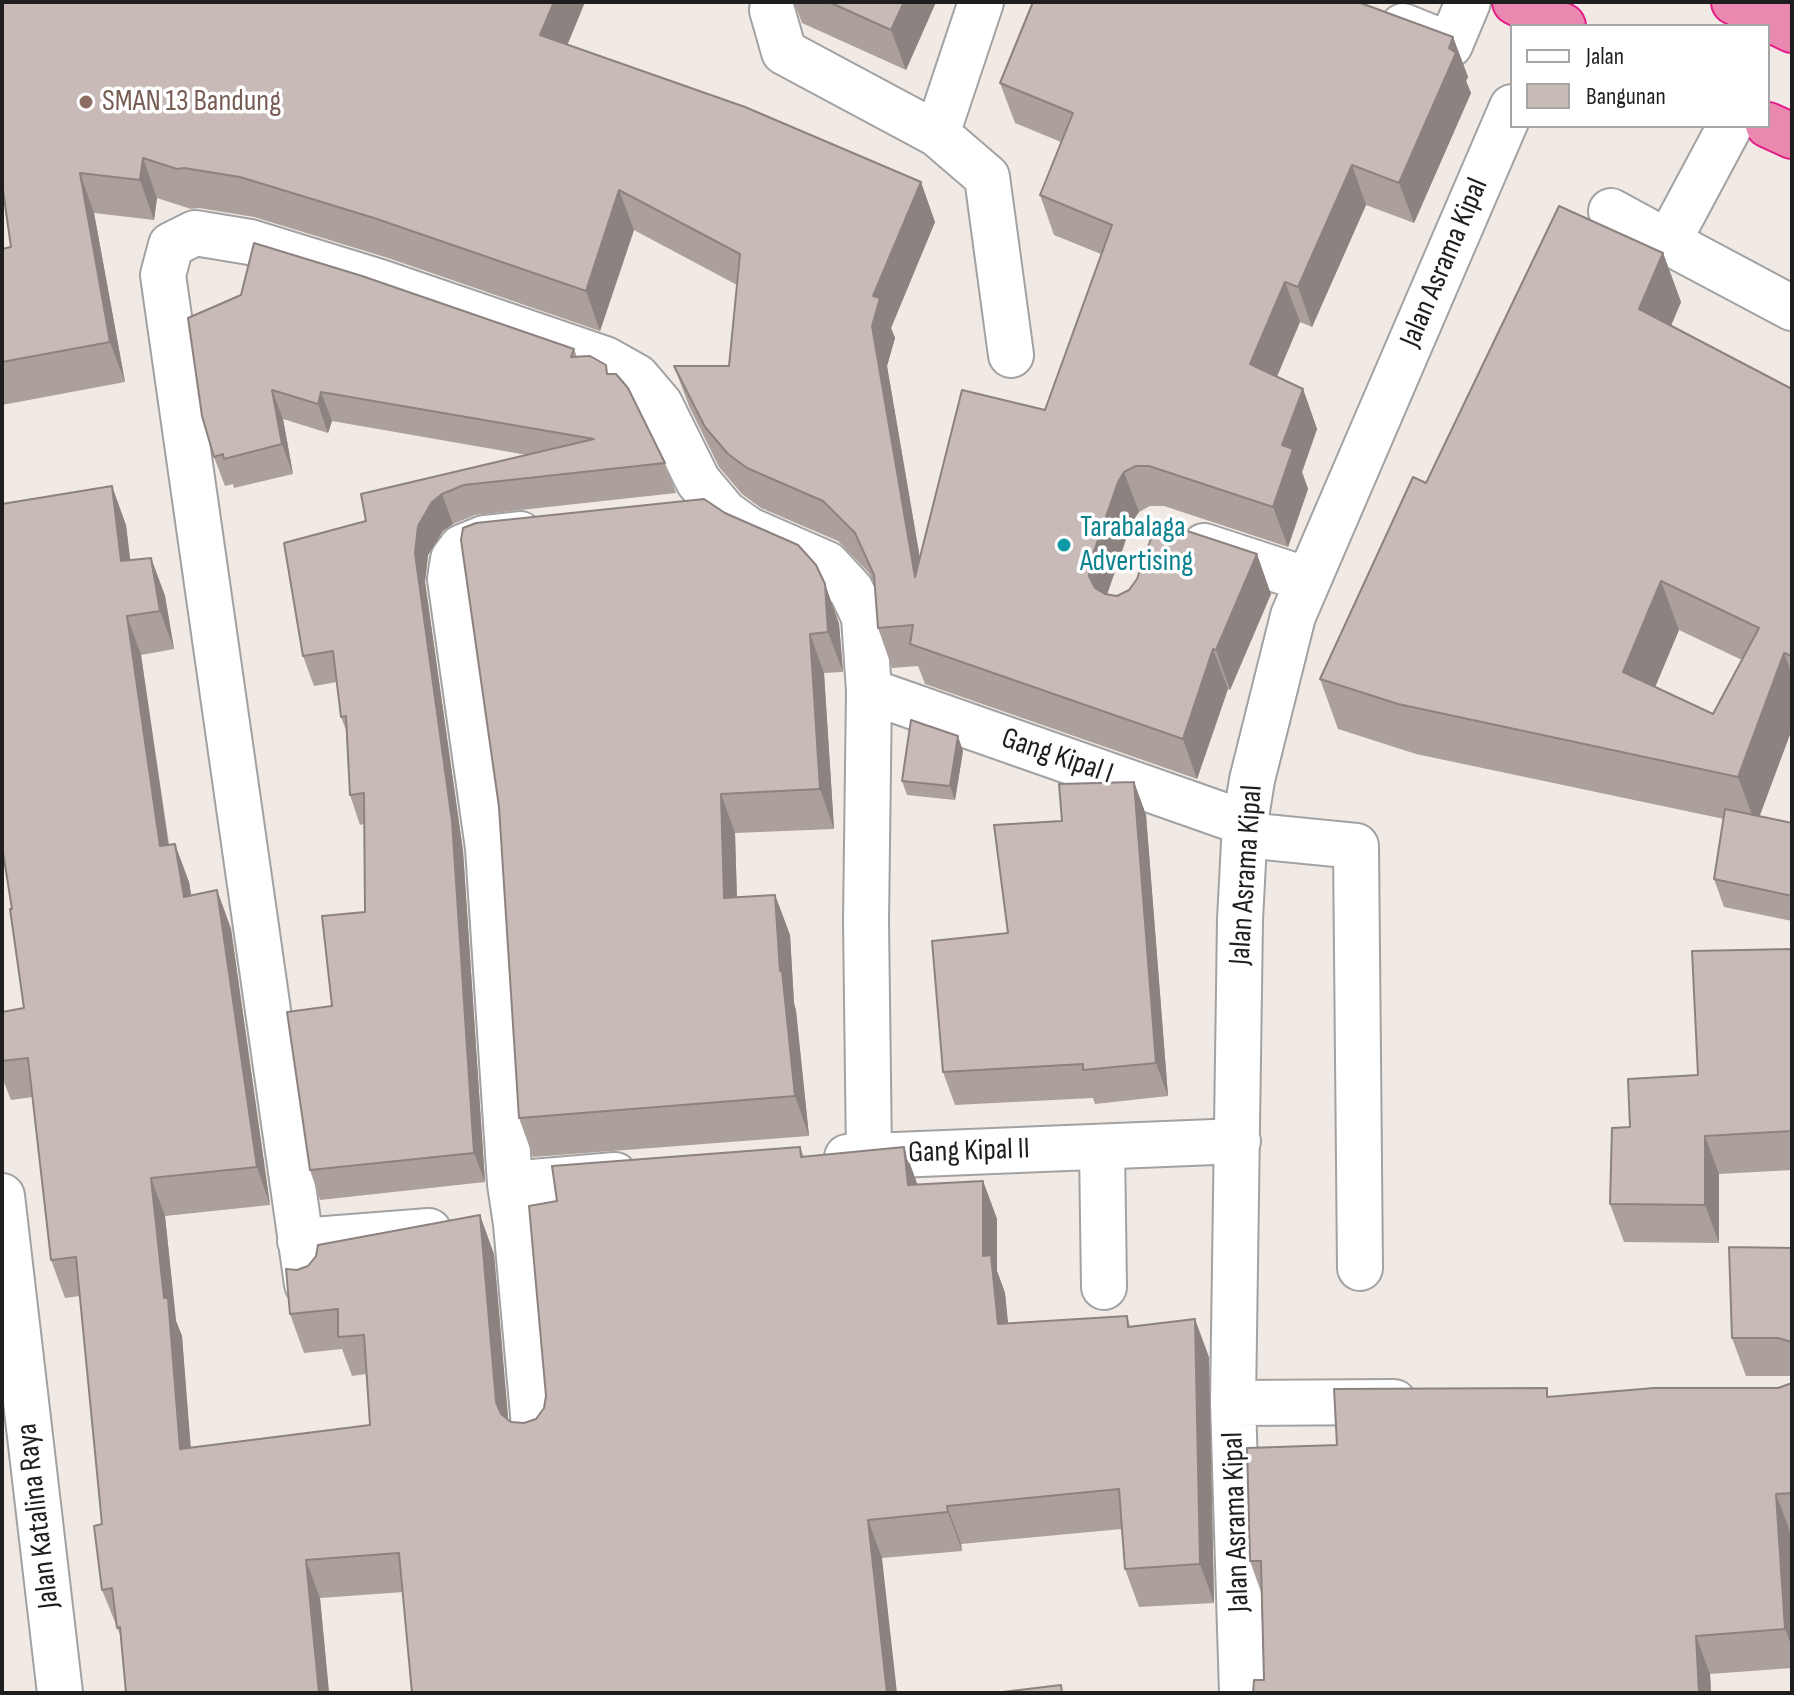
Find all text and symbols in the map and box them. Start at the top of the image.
legend [1510,24,1770,128]
text: Jalan [1586,42,1624,71]
text: Bangunan [1586,82,1666,111]
place label: SMAN 13 Bandung [102,84,281,120]
marker: SMAN 13 Bandung [77,93,95,111]
street label: Jalan Asrama Kipal [1393,173,1497,353]
place label: Tarabalaga Advertising [1080,510,1193,580]
marker: Tarabalaga Advertising [1055,536,1073,554]
street label: Gang Kipal I [997,721,1117,793]
street label: Jalan Asrama Kipal [1223,784,1271,966]
street label: Gang Kipal II [908,1132,1030,1172]
street label: Jalan Katalina Raya [10,1421,68,1611]
street label: Jalan Asrama Kipal [1216,1431,1258,1613]

